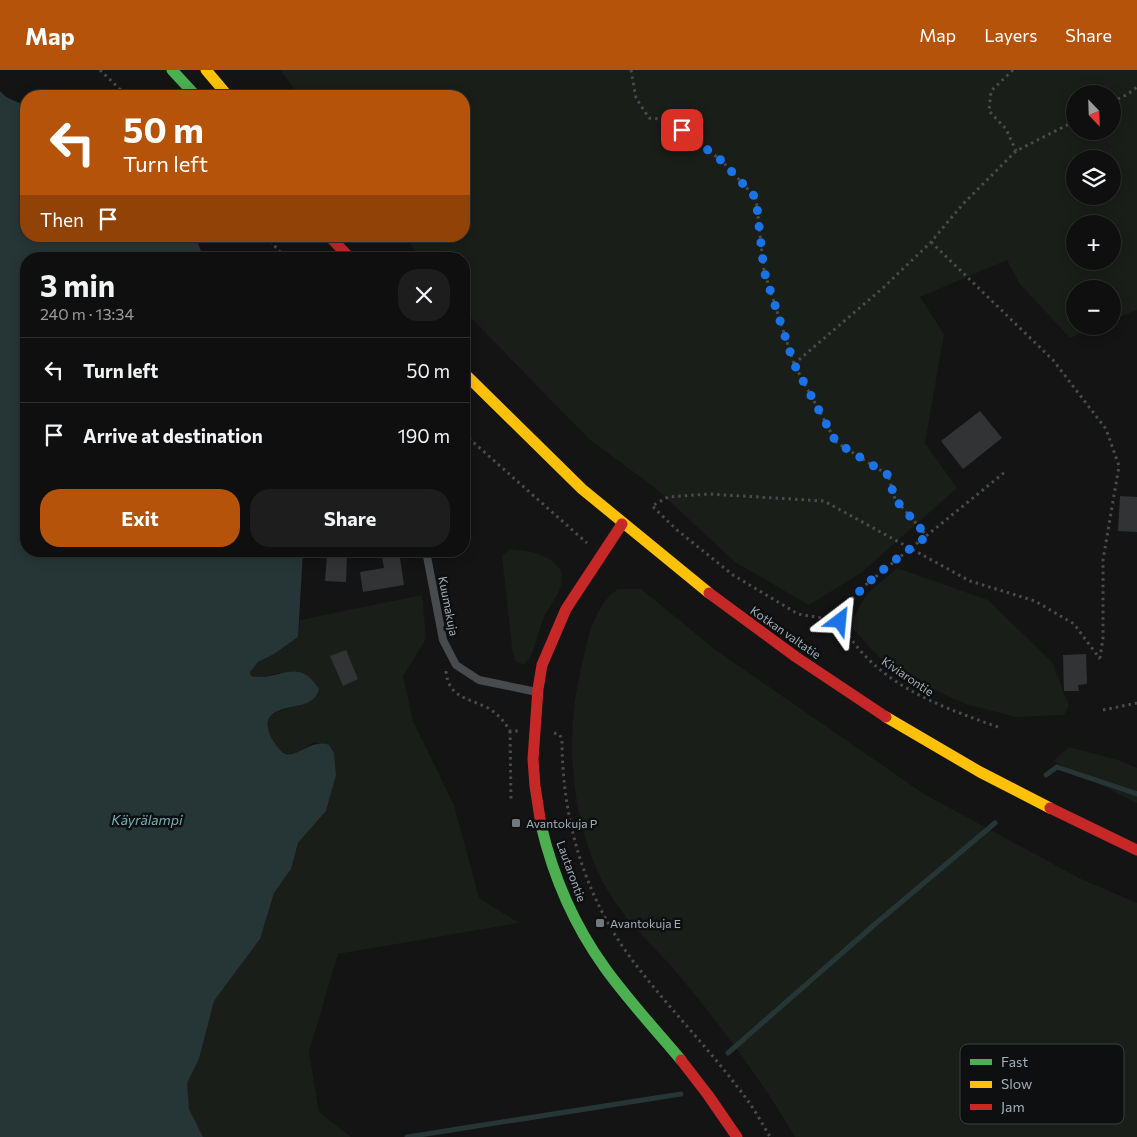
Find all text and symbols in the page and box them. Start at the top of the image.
text: Map [25,21,75,50]
text: Map [919,24,956,46]
text: Layers [984,24,1037,46]
text: Share [1065,24,1112,46]
north arrow [1066,85,1121,140]
map controls [1066,85,1121,335]
text: 50 m [123,107,204,150]
pin [661,109,703,151]
icon: left [40,110,105,175]
icon: arrive [668,116,696,144]
text: Turn left [123,150,208,177]
button: layers [1066,150,1121,205]
icon: arrive [94,205,122,233]
text: Then [40,208,84,231]
button: + [1066,215,1121,270]
text: 3 min [40,266,115,303]
button: close [398,269,450,321]
button: − [1066,280,1121,335]
text: 240 m · 13:34 [40,304,134,323]
icon: left [40,356,68,384]
text: Turn left [83,359,158,382]
text: 50 m [406,359,450,382]
icon: arrive [40,421,68,449]
text: Arrive at destination [83,424,263,447]
text: 190 m [398,424,450,447]
button: Exit [40,489,240,547]
button: Share [250,489,450,547]
street label: Kuumakuja [436,575,462,637]
position arrow [813,594,865,646]
street label: Kotkan valtatie [748,603,824,661]
street label: Kiviarontie [879,654,937,698]
water label: Käyrälampi [111,811,183,828]
place label: Avantokuja P [526,816,598,830]
marker: Avantokuja P [510,817,522,829]
street label: Lautarontie [554,839,590,903]
place label: Avantokuja E [610,916,681,930]
marker: Avantokuja E [594,917,606,929]
legend [960,1044,1124,1124]
text: Fast [1001,1053,1028,1070]
text: Slow [1001,1075,1032,1092]
text: Jam [1001,1098,1025,1115]

